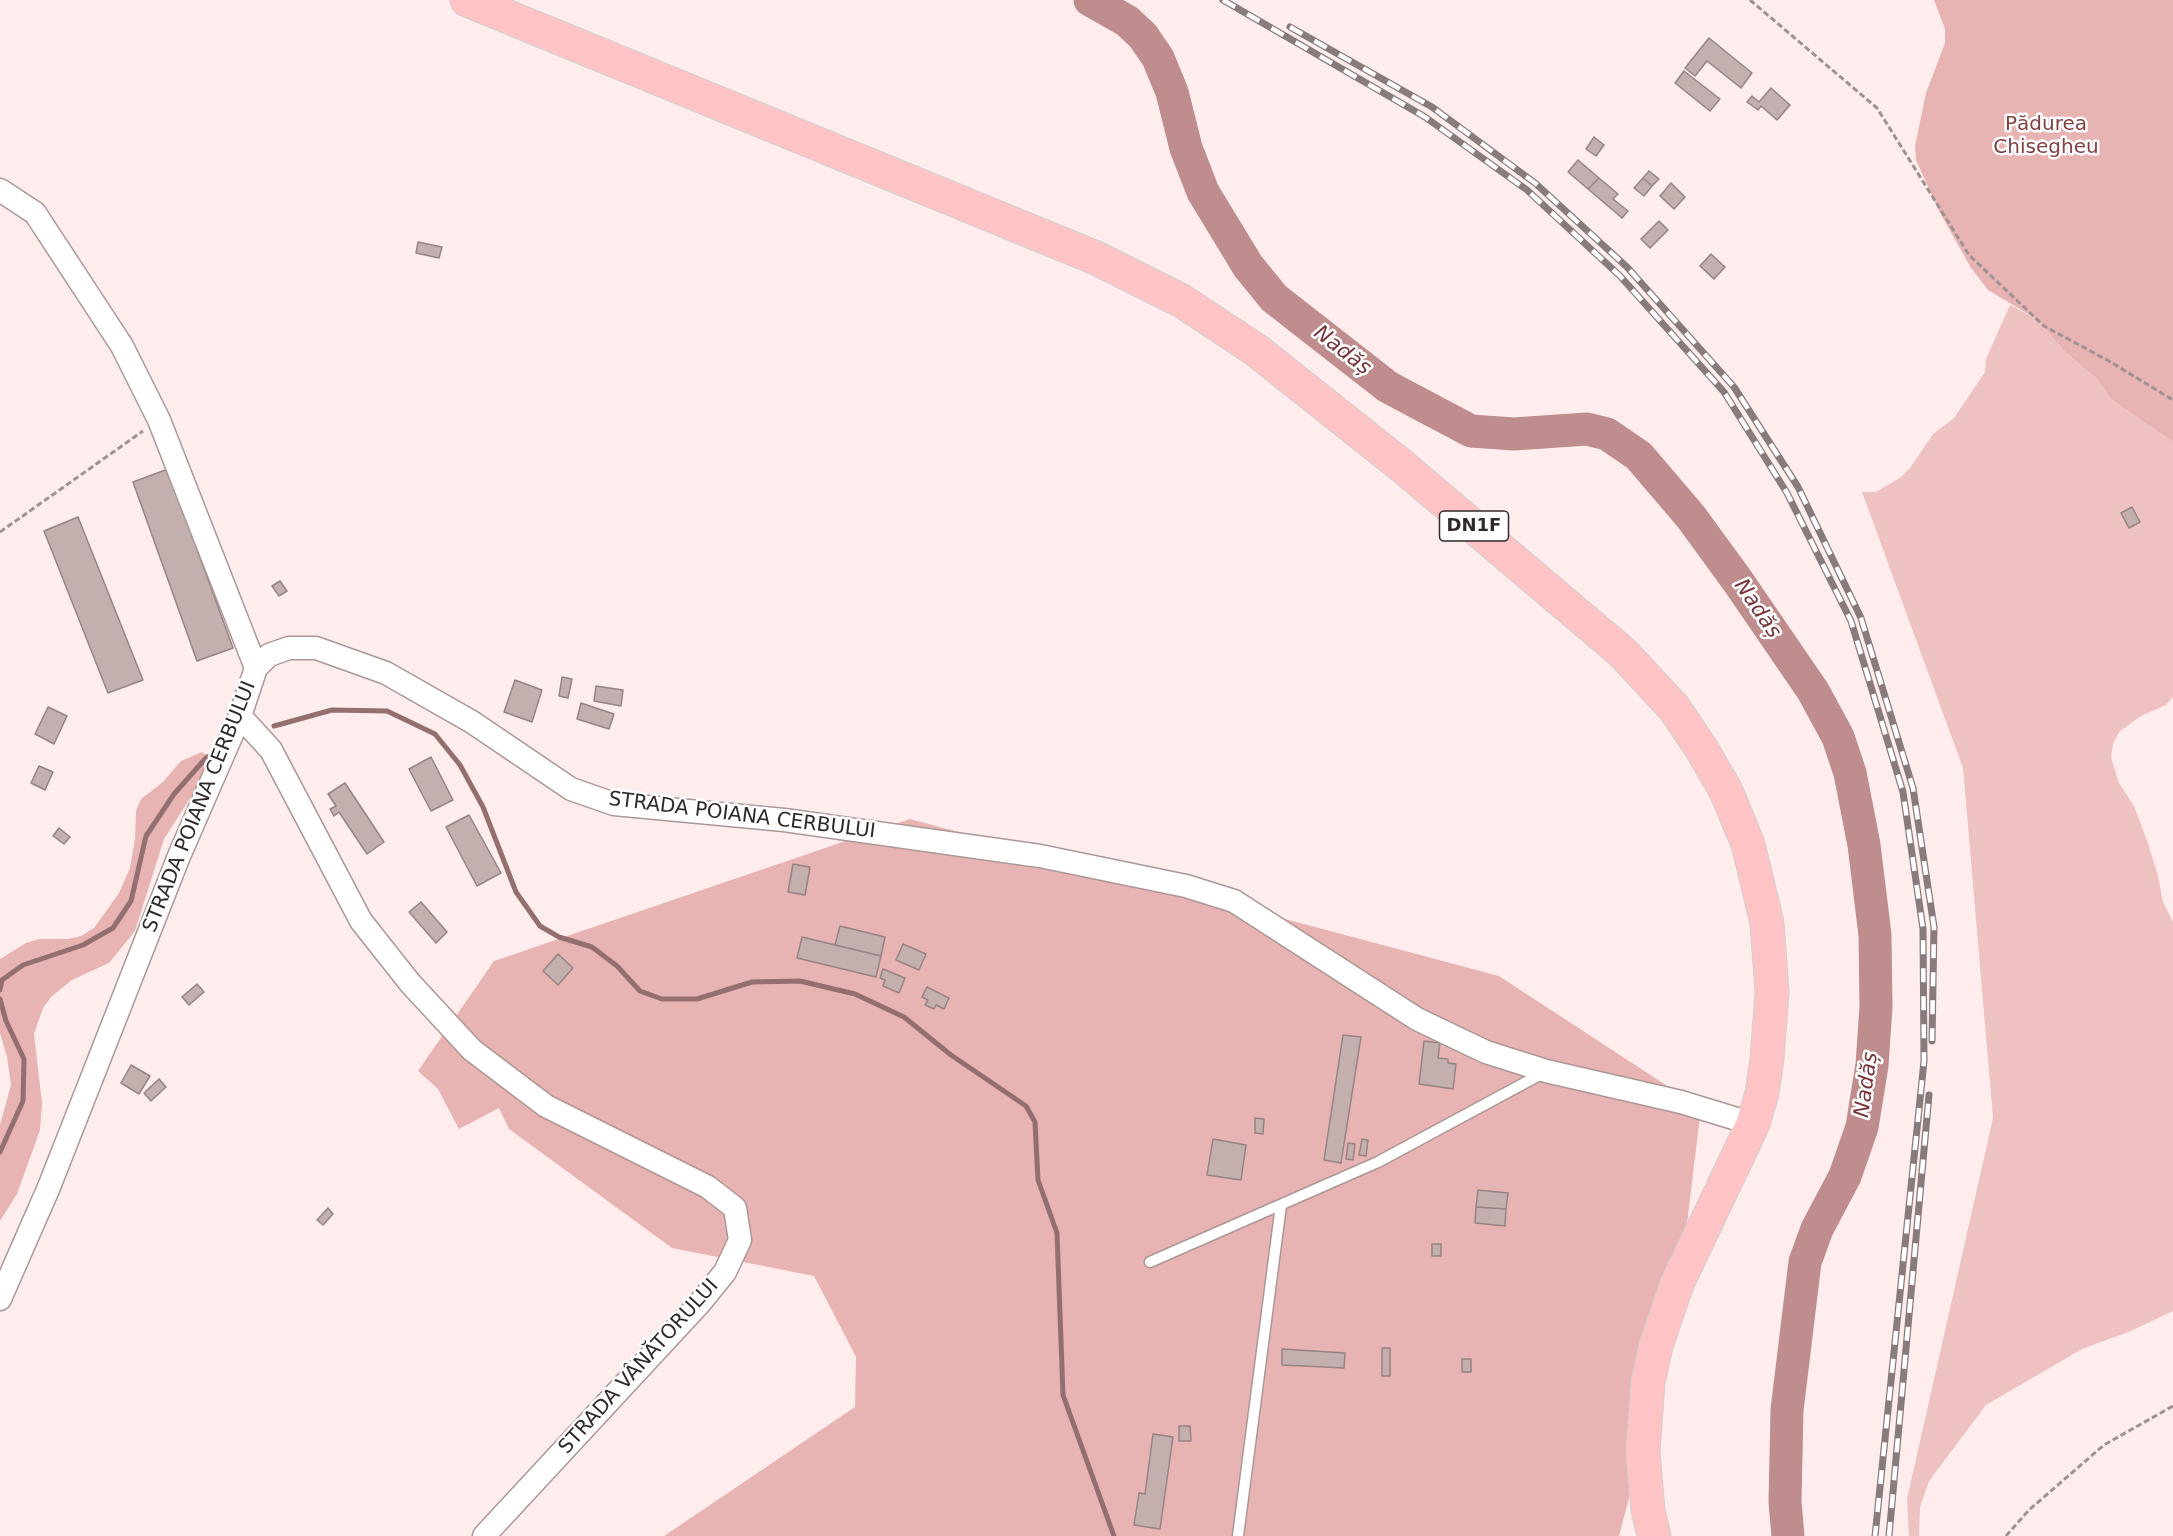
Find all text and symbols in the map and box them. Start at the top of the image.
park label: Pădurea Chisegheu [1993,113,2099,160]
water label: Nadăș [1308,321,1376,381]
road number: DN1F [1440,511,1508,541]
water label: Nadăș [1728,575,1786,643]
street label: STRADA POIANA CERBULUI [139,678,261,936]
street label: STRADA POIANA CERBULUI [607,788,877,844]
water label: Nadăș [1850,1051,1884,1119]
street label: STRADA VÂNĂTORULUI [554,1275,724,1459]

